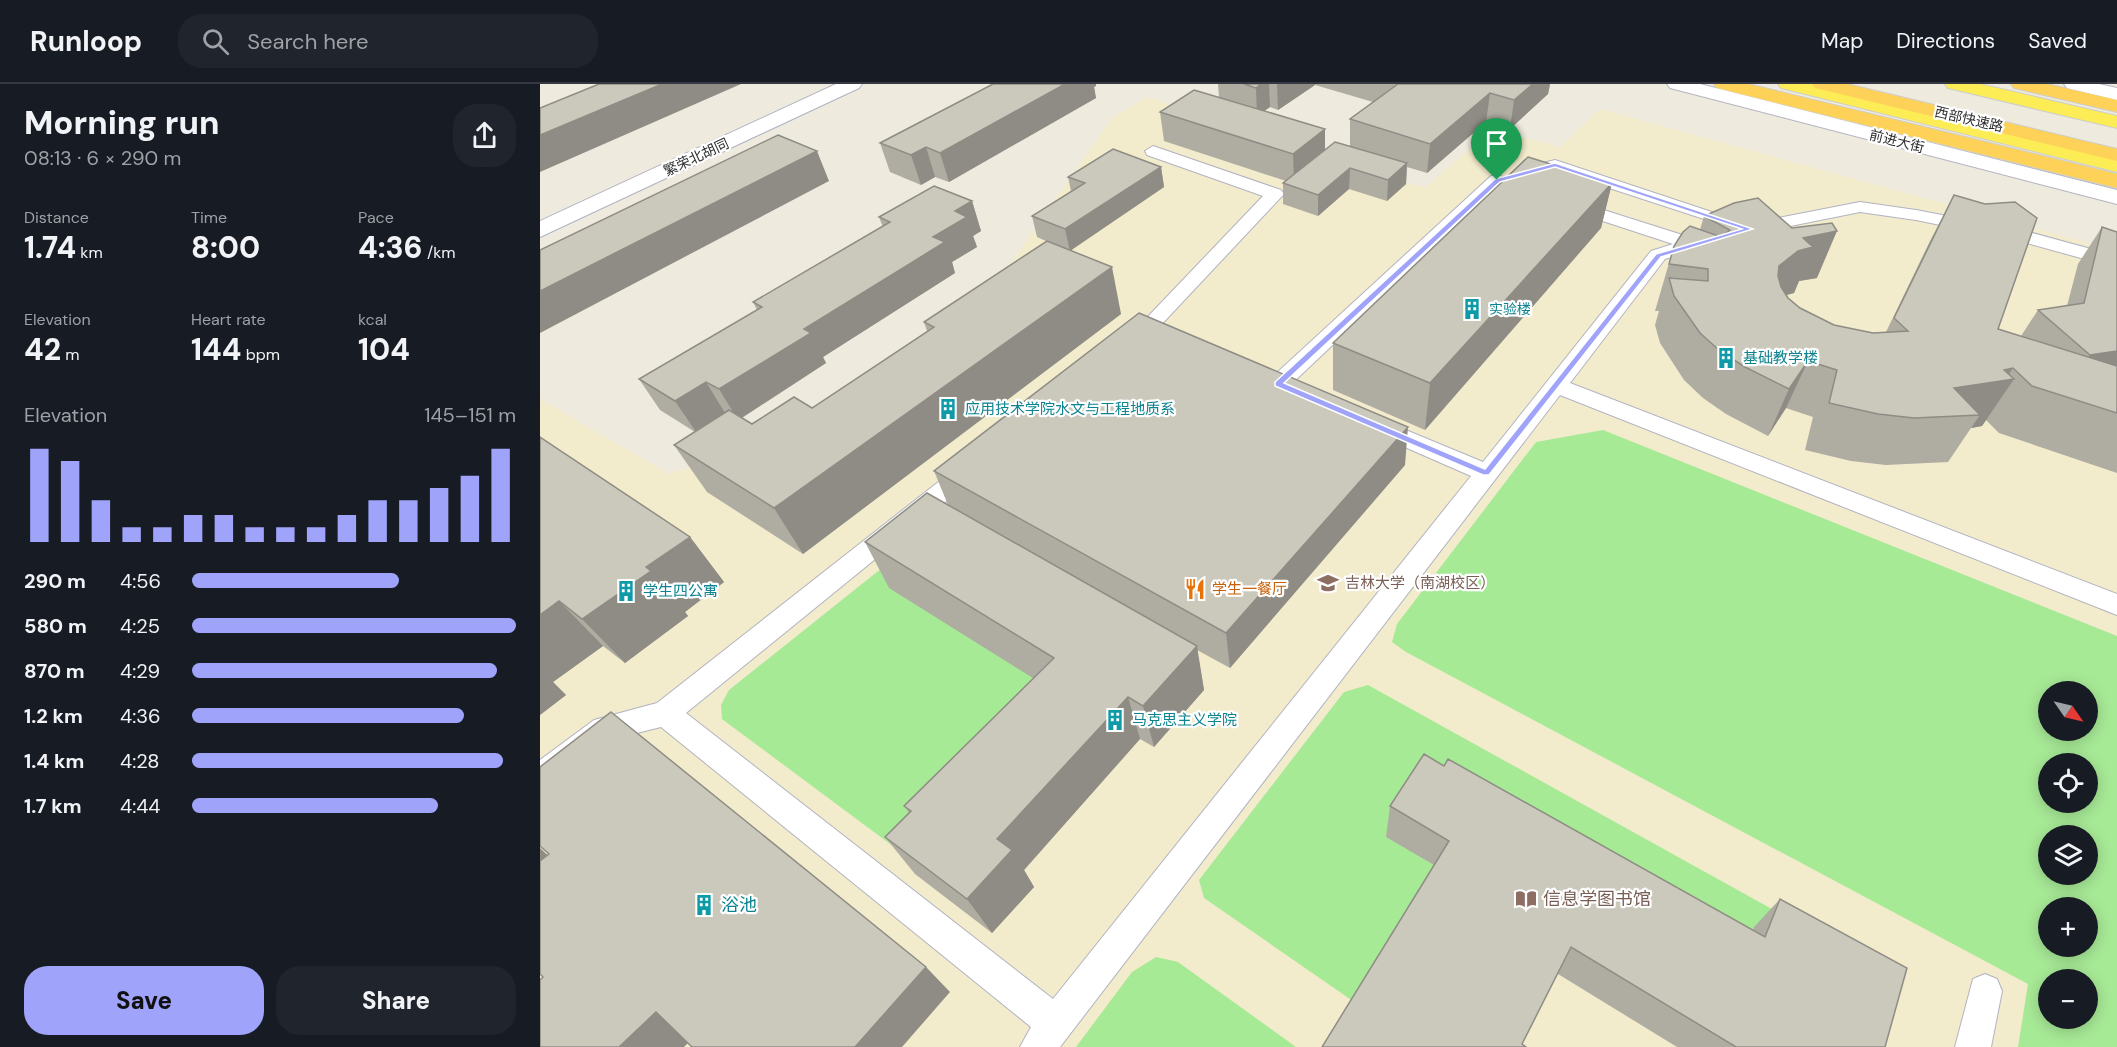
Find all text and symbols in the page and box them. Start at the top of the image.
search box [178,14,598,68]
text: Runloop [30,23,142,60]
icon: search [199,25,232,58]
text: Search here [247,27,369,56]
text: Map [1821,27,1863,55]
text: Directions [1896,27,1995,55]
text: Saved [2028,27,2087,55]
text: Morning run [24,101,219,144]
street label: 西部快速路 [1933,102,2005,136]
button: share [453,104,516,167]
pin [1471,118,1522,180]
street label: 前进大街 [1868,125,1926,157]
icon: arrive [1480,127,1513,160]
street label: 繁荣北胡同 [660,134,732,180]
text: 08:13 · 6 × 290 m [24,145,181,171]
text: Distance [24,207,89,228]
text: Time [191,207,227,228]
text: Pace [358,207,394,228]
text: 1.74 [24,228,76,267]
text: 8:00 [191,228,260,267]
text: 4:36 [358,228,423,267]
text: km [76,242,103,263]
text: /km [423,242,455,263]
building icon: 实验楼 [1460,297,1484,321]
place label: 实验楼 [1489,300,1531,318]
text: Elevation [24,309,91,330]
text: Heart rate [191,309,266,330]
text: kcal [358,309,387,330]
text: 42 [24,330,61,369]
text: 144 [191,330,241,369]
text: 104 [358,330,410,369]
text: m [61,344,80,365]
text: bpm [241,344,280,365]
building icon: 基础教学楼 [1714,346,1738,370]
place label: 基础教学楼 [1743,348,1818,368]
building icon: 应用技术学院水文与工程地质系 [936,397,960,421]
place label: 应用技术学院水文与工程地质系 [965,399,1175,419]
text: Elevation [24,402,107,428]
text: 145–151 m [424,402,516,428]
text: 290 m [24,568,86,594]
text: 4:56 [120,568,161,594]
school or university icon: 吉林大学（南湖校区） [1316,571,1340,595]
place label: 吉林大学（南湖校区） [1345,573,1495,593]
restaurant icon: 学生一餐厅 [1183,577,1207,601]
building icon: 学生四公寓 [614,579,638,603]
place label: 学生一餐厅 [1212,579,1287,599]
place label: 学生四公寓 [643,581,718,601]
text: 580 m [24,613,87,639]
text: 4:25 [120,613,160,639]
text: 870 m [24,658,85,684]
text: 4:29 [120,658,160,684]
north arrow [2038,681,2098,741]
map controls [2038,681,2098,1029]
text: 1.2 km [24,703,83,729]
text: 4:36 [120,703,161,729]
building icon: 马克思主义学院 [1103,708,1127,732]
place label: 马克思主义学院 [1132,710,1237,730]
text: 1.4 km [24,748,84,774]
text: 4:28 [120,748,160,774]
button: locate [2038,753,2098,813]
text: 1.7 km [24,793,82,819]
text: 4:44 [120,793,160,819]
button: layers [2038,825,2098,885]
library icon: 信息学图书馆 [1514,887,1538,911]
place label: 信息学图书馆 [1543,887,1651,911]
building icon: 浴池 [692,893,716,917]
place label: 浴池 [721,893,757,917]
button: + [2038,897,2098,957]
button: Save [24,966,264,1035]
button: Share [276,966,516,1035]
button: − [2038,969,2098,1029]

